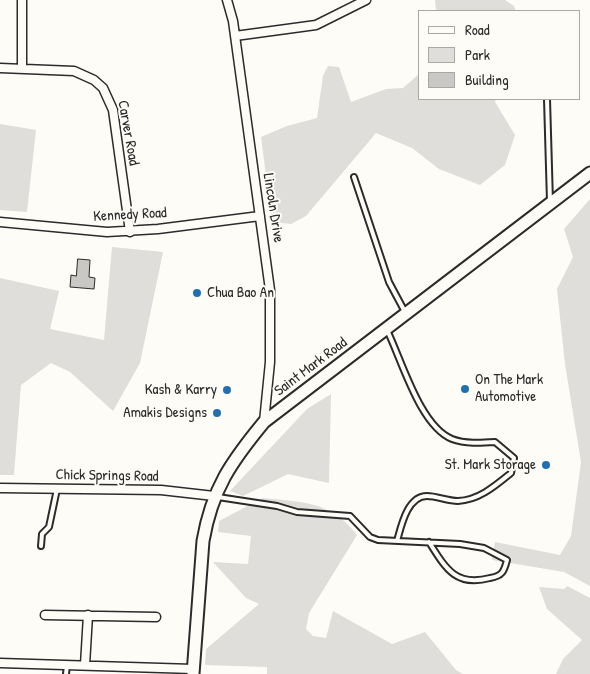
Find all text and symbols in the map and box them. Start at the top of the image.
legend [418,10,580,100]
text: Road [465,19,490,40]
text: Park [465,44,490,65]
text: Building [465,69,509,90]
street label: Carver Road [113,99,143,167]
street label: Lincoln Drive [259,172,287,244]
street label: Kennedy Road [93,204,167,226]
place label: Chua Bao An [207,284,274,302]
marker: Chua Bao An [191,287,203,299]
street label: Saint Mark Road [271,334,351,400]
place label: On The Mark Automotive [475,371,543,406]
place label: Kash & Karry [145,381,217,399]
marker: On The Mark Automotive [459,383,471,395]
marker: Kash & Karry [221,384,233,396]
place label: Amakis Designs [123,404,207,422]
marker: Amakis Designs [211,407,223,419]
place label: St. Mark Storage [445,456,536,474]
marker: St. Mark Storage [540,459,552,471]
street label: Chick Springs Road [55,466,159,486]

